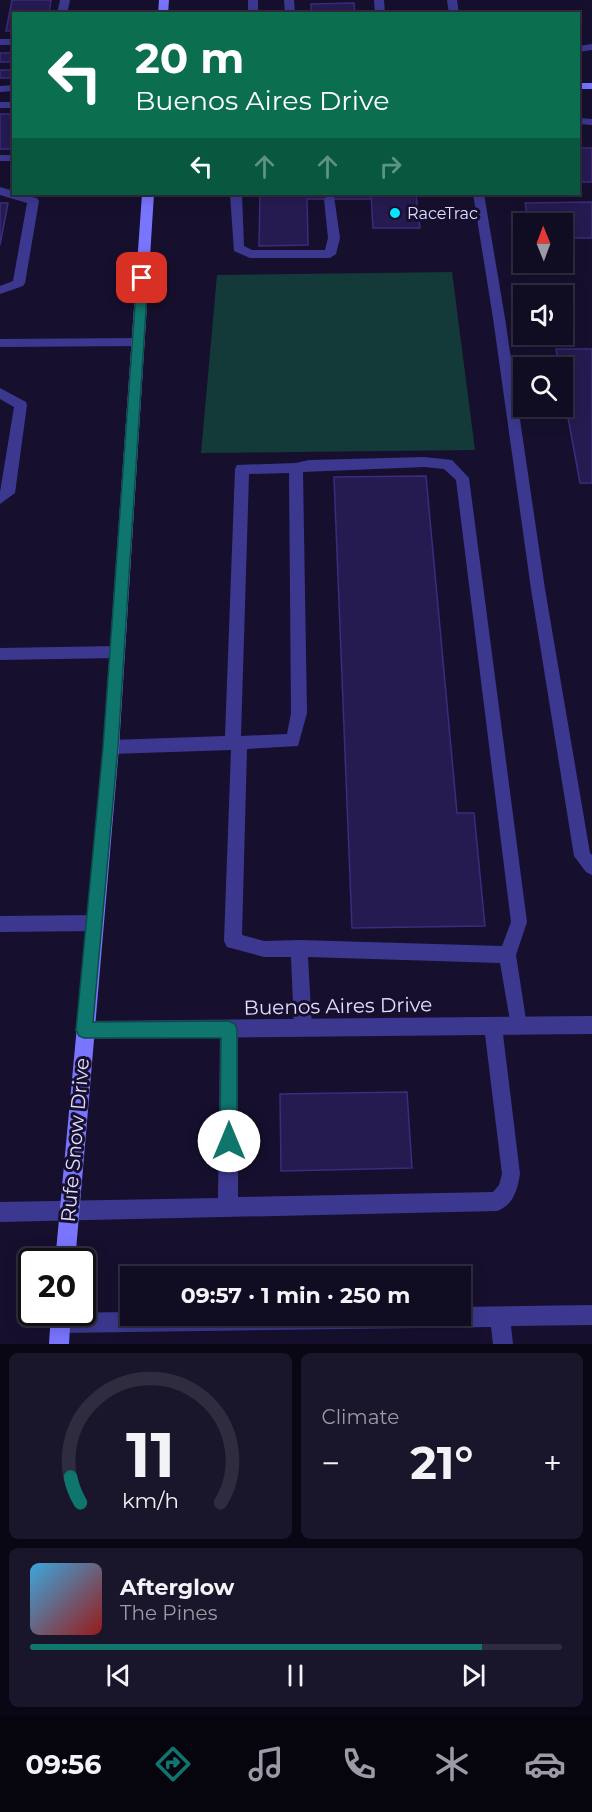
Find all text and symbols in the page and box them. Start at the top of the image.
text: 20 m [135,32,244,84]
icon: left [36,36,114,114]
text: Buenos Aires Drive [135,84,390,117]
icon: left [185,150,218,183]
icon: ahead [248,150,281,183]
icon: ahead [311,150,344,183]
icon: right [374,150,407,183]
place label: RaceTrac [407,204,478,223]
marker: RaceTrac [388,206,402,220]
north arrow [513,213,573,273]
map controls [513,213,573,417]
pin [116,252,167,303]
icon: arrive [125,261,158,294]
button: sound [513,285,573,345]
button: search [513,357,573,417]
street label: Buenos Aires Drive [243,992,433,1020]
street label: Rufe Snow Drive [56,1057,94,1223]
position arrow [197,1109,261,1173]
speed limit sign: 20 [18,1248,96,1326]
text: 09:57 · 1 min · 250 m [181,1282,410,1309]
text: Climate [322,1405,399,1429]
text: 11 [126,1417,175,1493]
text: 21° [410,1435,473,1490]
text: − [322,1443,340,1483]
text: + [543,1443,562,1483]
text: km/h [122,1487,179,1513]
text: Afterglow [120,1574,234,1601]
text: The Pines [120,1601,217,1625]
icon: previous [102,1659,135,1692]
icon: pause [279,1659,312,1692]
icon: next [457,1659,490,1692]
icon: directions [152,1743,194,1785]
icon: music [245,1743,287,1785]
icon: phone [338,1743,380,1785]
icon: climate [431,1743,473,1785]
icon: car [524,1743,566,1785]
text: 09:56 [26,1748,101,1781]

